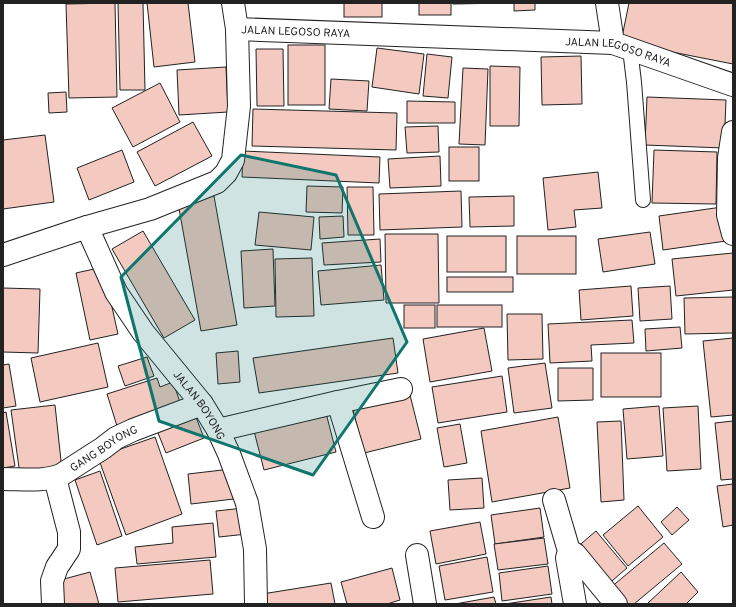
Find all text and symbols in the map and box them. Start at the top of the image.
street label: JALAN LEGOSO RAYA [241,23,351,41]
street label: JALAN LEGOSO RAYA [565,35,673,71]
street label: JALAN BOYONG [170,368,228,442]
street label: GANG BOYONG [68,423,140,475]

